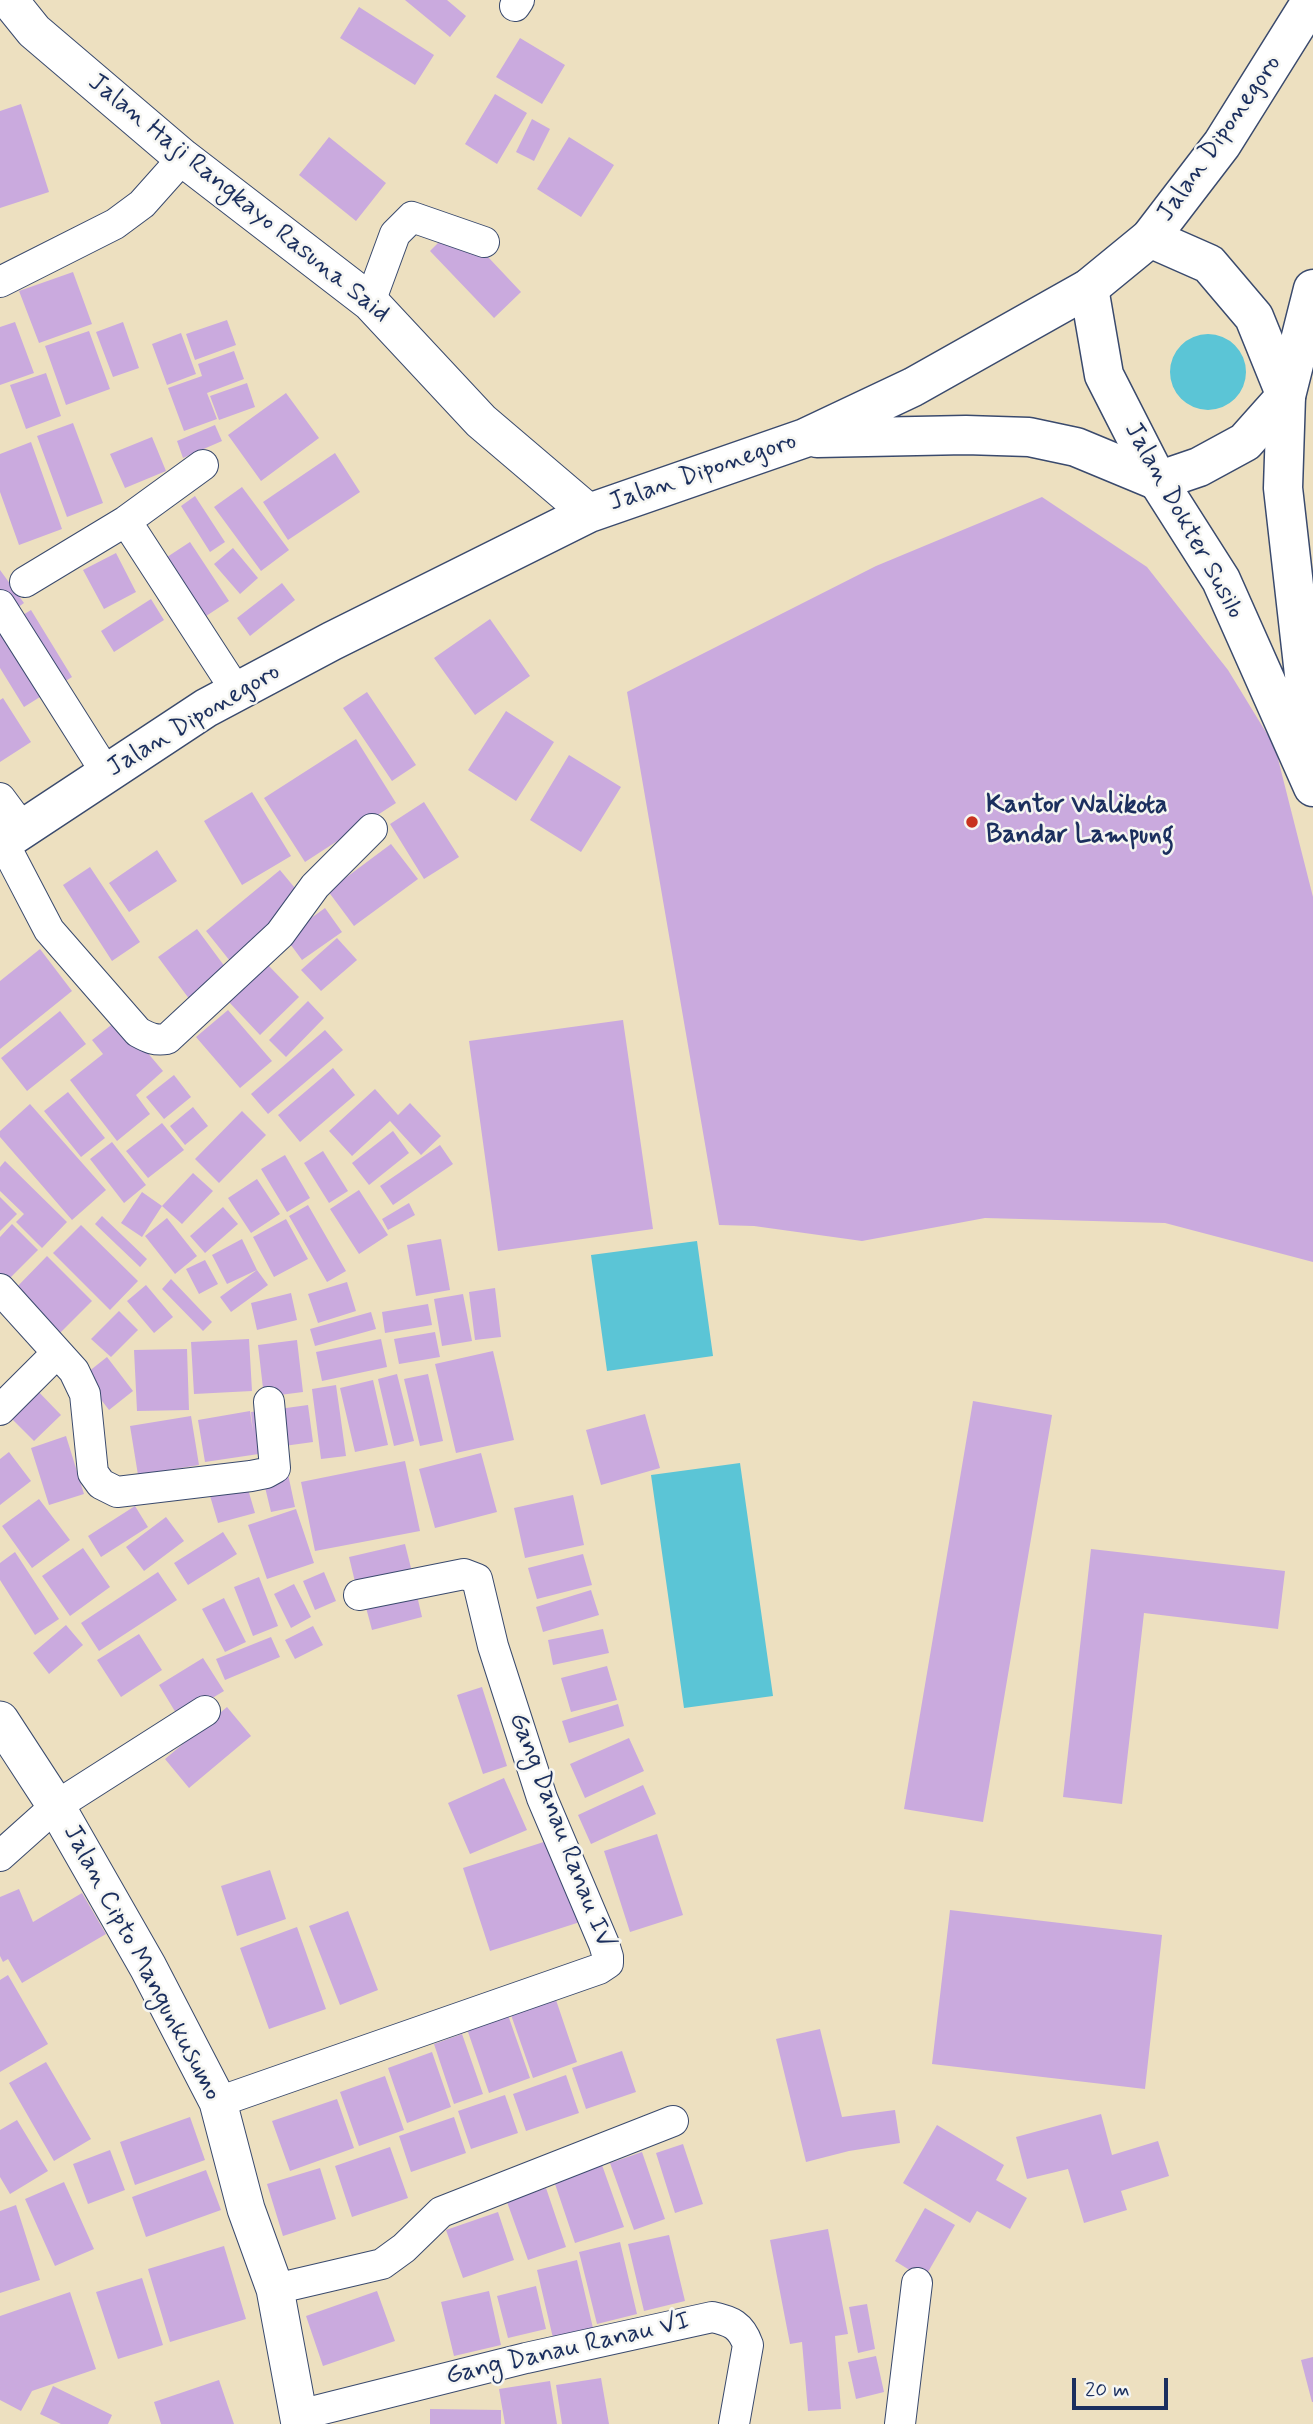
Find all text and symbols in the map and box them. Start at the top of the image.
street label: Jalan Diponegoro [1151,50,1289,228]
street label: Jalan Haji Rangkayo Rasuna Said [81,68,395,330]
street label: Jalan Dokter Susilo [1116,417,1250,625]
street label: Jalan Diponegoro [605,426,801,520]
street label: Jalan Diponegoro [102,657,286,785]
place label: Kantor Walikota Bandar Lampung [986,791,1174,852]
marker: Kantor Walikota Bandar Lampung [964,814,980,830]
street label: Gang Danau Ranau IV [501,1709,619,1953]
street label: Jalan Cipto Mangunkusumo [55,1820,227,2106]
street label: Gang Danau Ranau VI [443,2307,693,2393]
scale bar [1075,2364,1171,2408]
text: 20 m [1085,2376,1130,2404]

